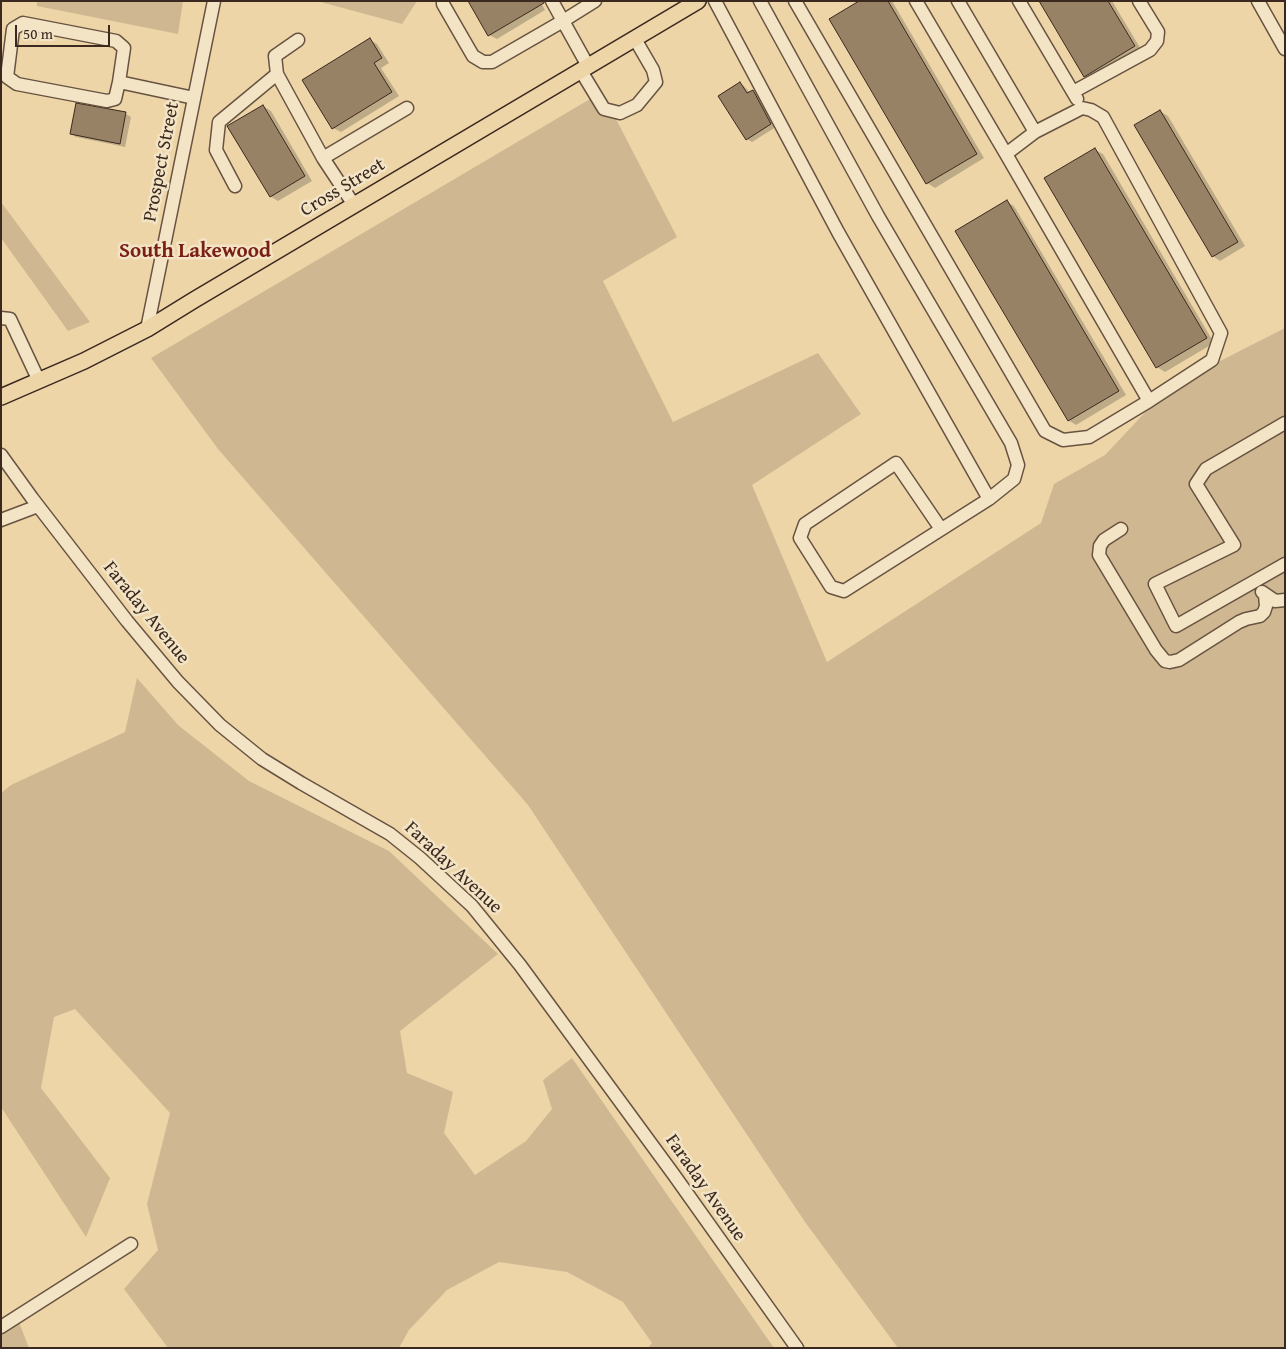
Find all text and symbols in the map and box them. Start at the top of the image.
scale bar [18,15,112,47]
text: 50 m [23,23,53,44]
street label: Prospect Street [139,100,185,224]
street label: Cross Street [296,154,390,222]
district label: South Lakewood [119,239,271,265]
street label: Faraday Avenue [98,557,194,669]
street label: Faraday Avenue [399,817,507,919]
street label: Faraday Avenue [660,1130,750,1246]

